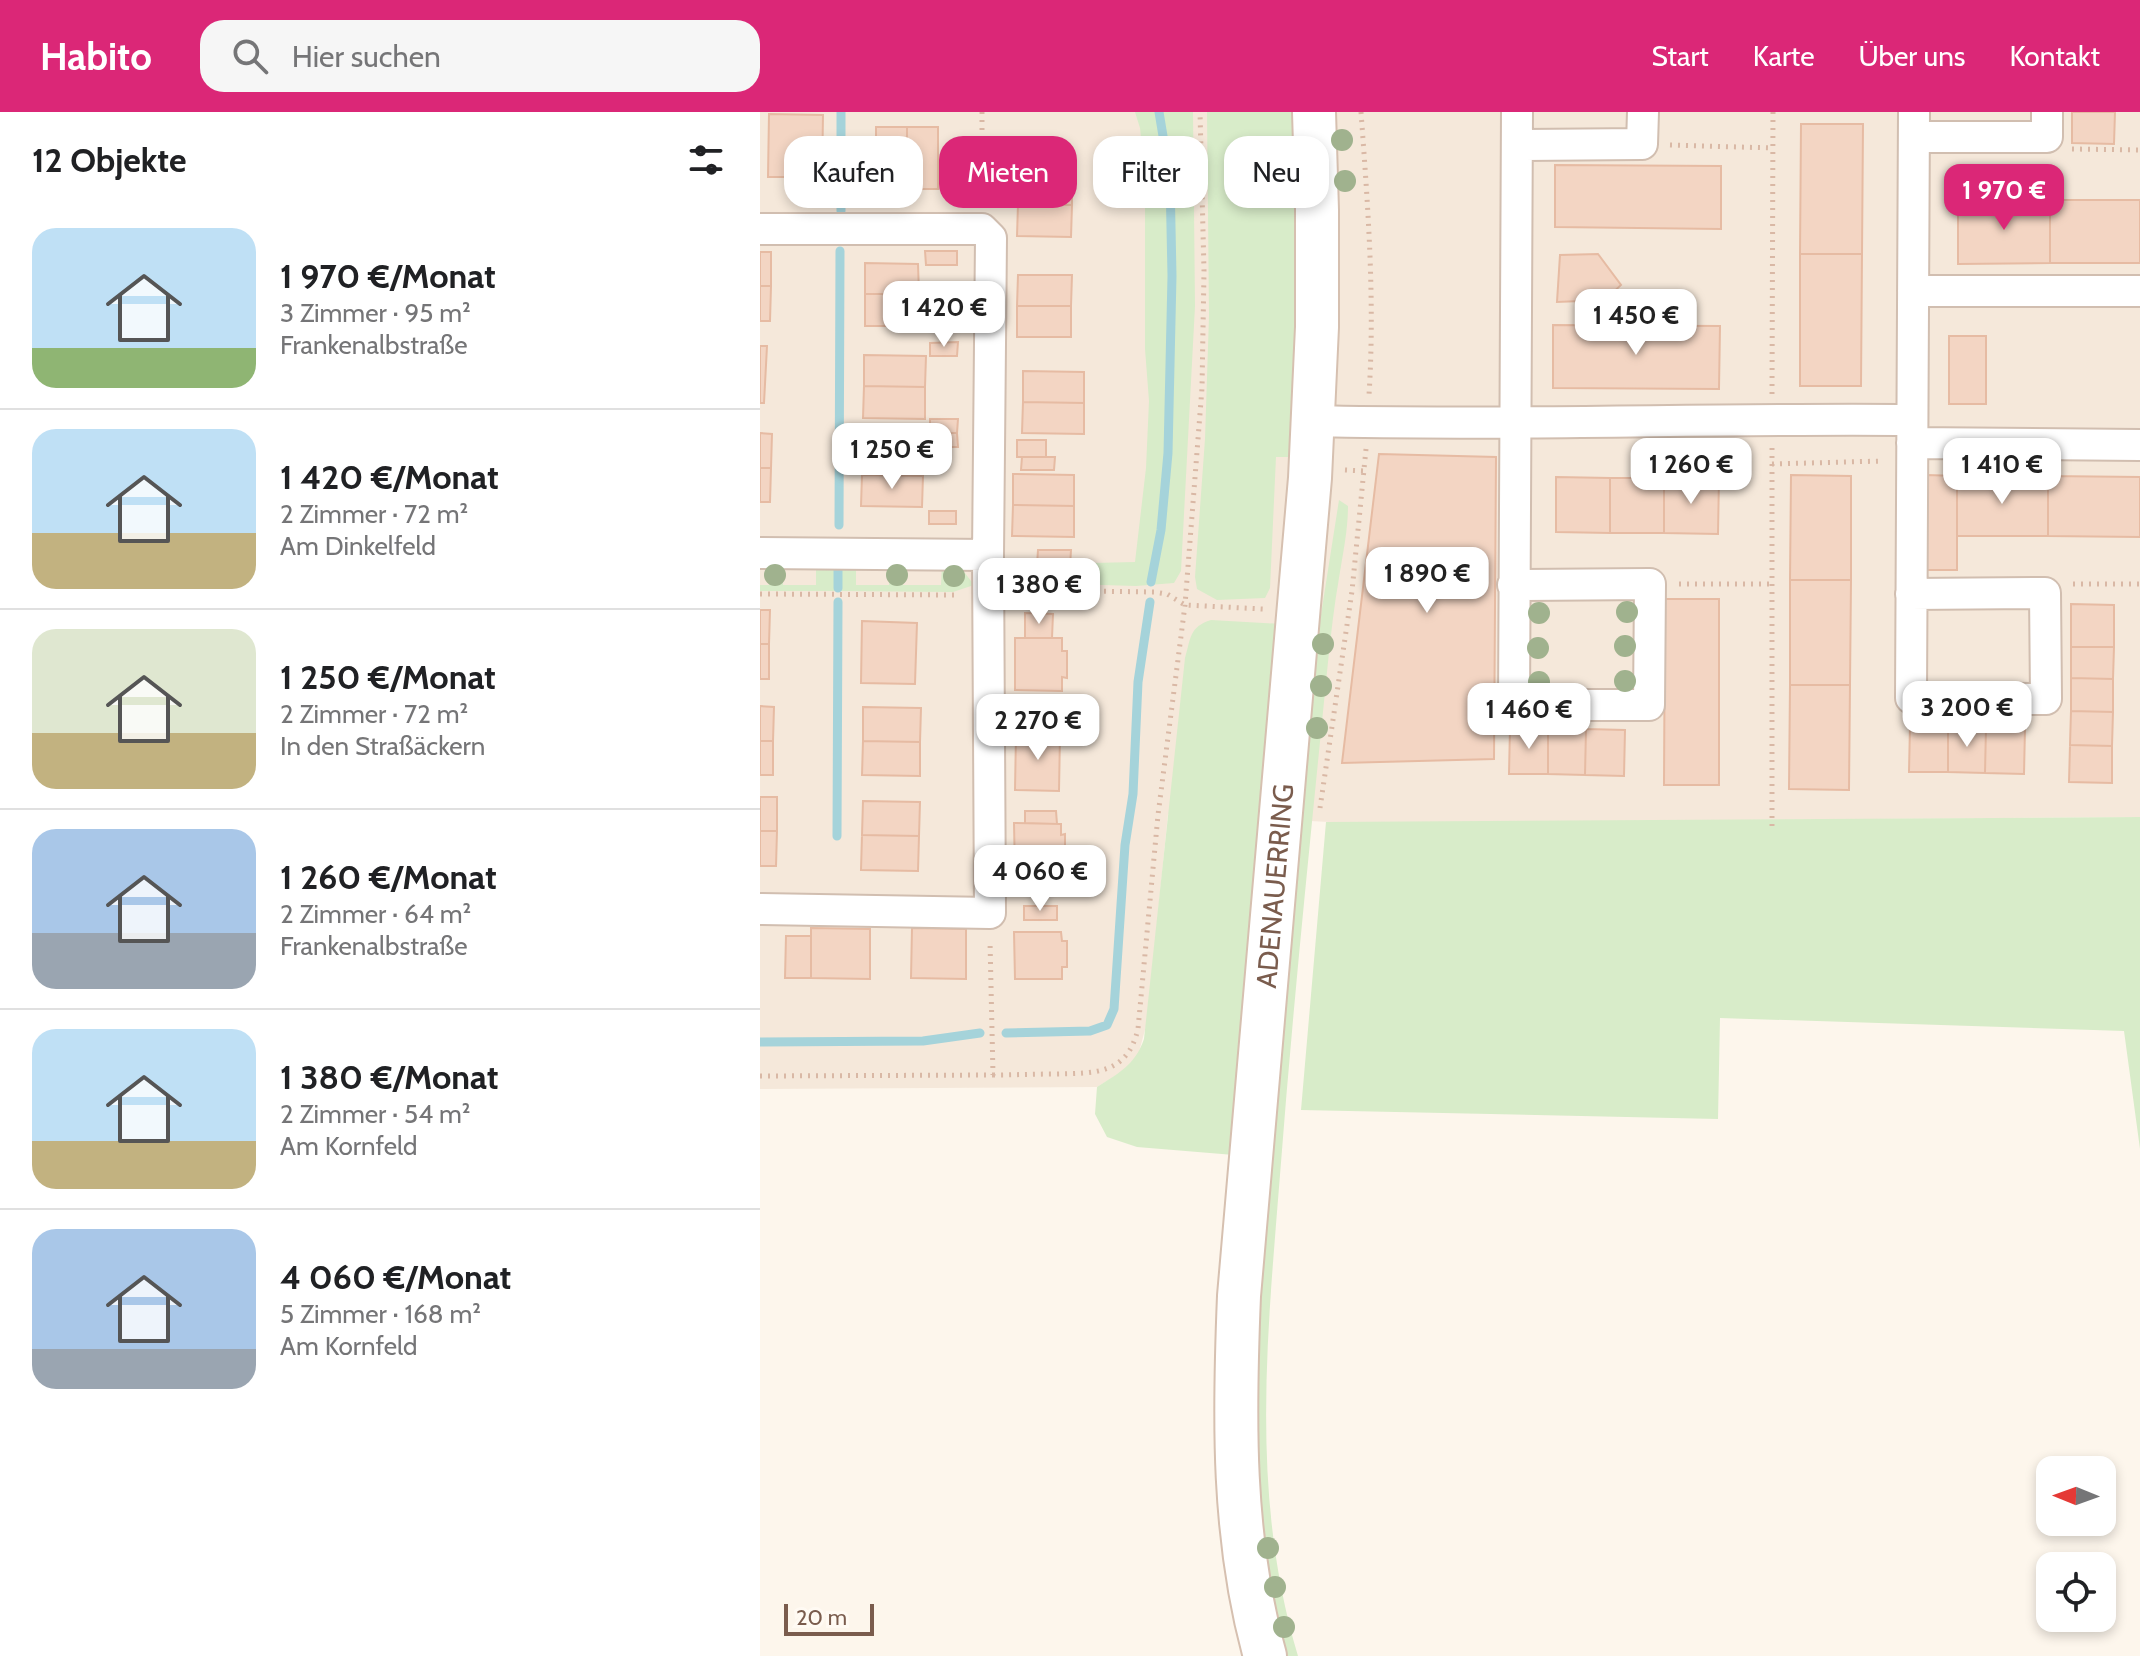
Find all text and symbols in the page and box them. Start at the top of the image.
search box [200,20,760,92]
text: Habito [40,33,152,80]
icon: search [228,34,272,78]
text: Hier suchen [292,38,441,75]
text: Start [1652,39,1709,73]
text: Karte [1753,39,1815,73]
text: Über uns [1859,39,1965,73]
text: Kontakt [2009,39,2100,73]
chip: Kaufen [784,136,923,208]
chip: Mieten [939,136,1077,208]
chip: Filter [1093,136,1208,208]
chip: Neu [1224,136,1329,208]
icon: filters [684,138,728,182]
text: 12 Objekte [32,139,187,181]
pin: 1 970 € [1930,164,2078,232]
text: 1 970 € [1962,174,2046,206]
text: 1 970 €/Monat [280,255,496,297]
icon: home [96,260,192,356]
pin: 1 420 € [870,281,1018,349]
pin: 1 450 € [1562,289,1710,357]
text: 1 420 € [901,291,987,323]
text: 3 Zimmer · 95 m² [280,297,471,329]
text: 1 450 € [1593,299,1679,331]
text: Frankenalbstraße [280,329,468,361]
pin: 1 250 € [818,423,966,491]
text: 1 250 € [850,433,934,465]
pin: 1 260 € [1617,438,1765,506]
pin: 1 410 € [1928,438,2076,506]
text: 1 260 € [1649,448,1733,480]
text: 1 410 € [1961,448,2043,480]
text: 1 420 €/Monat [280,456,499,498]
icon: home [96,461,192,557]
text: 2 Zimmer · 72 m² [280,498,468,530]
text: Am Dinkelfeld [280,530,436,562]
pin: 1 890 € [1353,547,1501,615]
text: 1 890 € [1384,557,1470,589]
pin: 1 380 € [965,558,1113,626]
text: 1 380 € [996,568,1082,600]
text: 1 250 €/Monat [280,656,496,698]
icon: home [96,661,192,757]
pin: 3 200 € [1893,681,2041,749]
pin: 1 460 € [1455,683,1603,751]
text: 3 200 € [1921,691,2013,723]
text: 1 460 € [1485,693,1573,725]
pin: 2 270 € [964,694,1112,762]
text: 2 Zimmer · 72 m² [280,698,468,730]
text: 2 270 € [994,704,1082,736]
text: In den Straßäckern [280,730,485,762]
street label: ADENAUERRING [1249,782,1300,990]
pin: 4 060 € [966,845,1114,913]
text: 4 060 € [992,855,1088,887]
text: 1 260 €/Monat [280,856,497,898]
icon: home [96,861,192,957]
text: 2 Zimmer · 64 m² [280,898,471,930]
text: Frankenalbstraße [280,930,468,962]
text: 1 380 €/Monat [280,1056,498,1098]
icon: home [96,1061,192,1157]
text: 2 Zimmer · 54 m² [280,1098,471,1130]
text: Am Kornfeld [280,1130,418,1162]
text: 4 060 €/Monat [280,1256,511,1298]
icon: home [96,1261,192,1357]
text: 5 Zimmer · 168 m² [280,1298,481,1330]
text: Am Kornfeld [280,1330,418,1362]
north arrow [2036,1456,2116,1536]
map controls [2036,1456,2116,1632]
button: locate [2036,1552,2116,1632]
scale bar [784,1600,874,1636]
text: 20 m [796,1604,847,1631]

